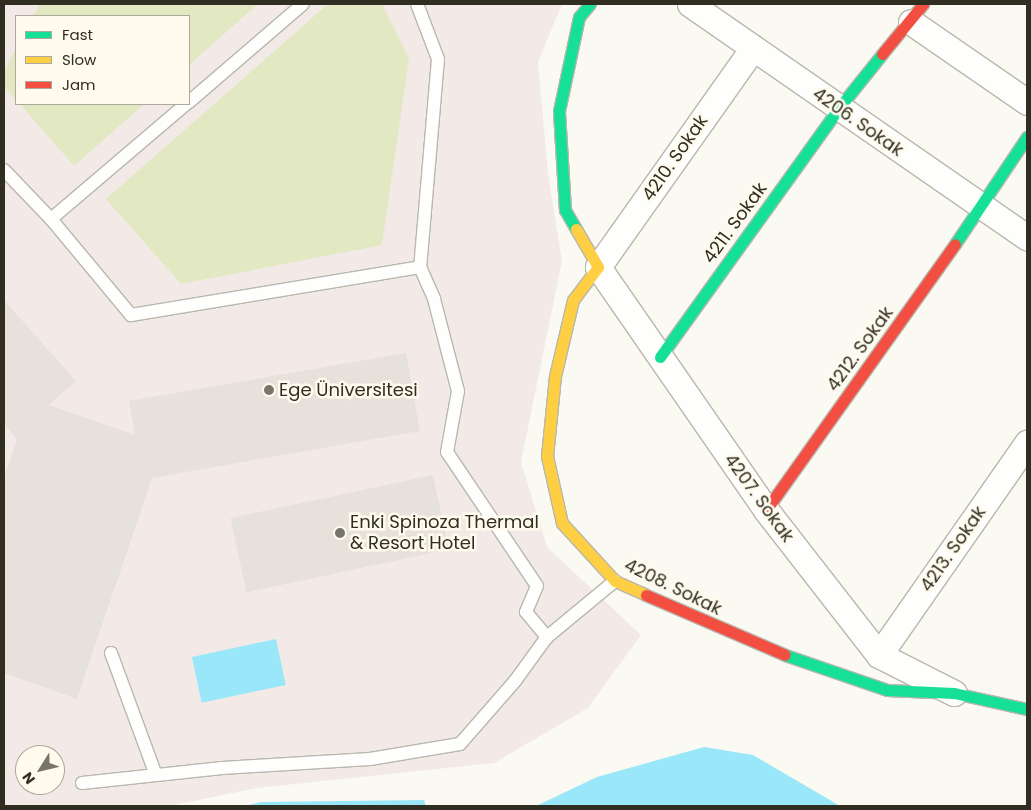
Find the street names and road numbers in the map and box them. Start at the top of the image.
street label: 4206. Sokak [808,83,908,161]
street label: 4210. Sokak [637,111,713,205]
street label: 4211. Sokak [698,178,772,268]
street label: 4212. Sokak [822,303,898,395]
street label: 4207. Sokak [720,450,798,546]
street label: 4213. Sokak [916,502,990,596]
street label: 4208. Sokak [621,554,725,620]

